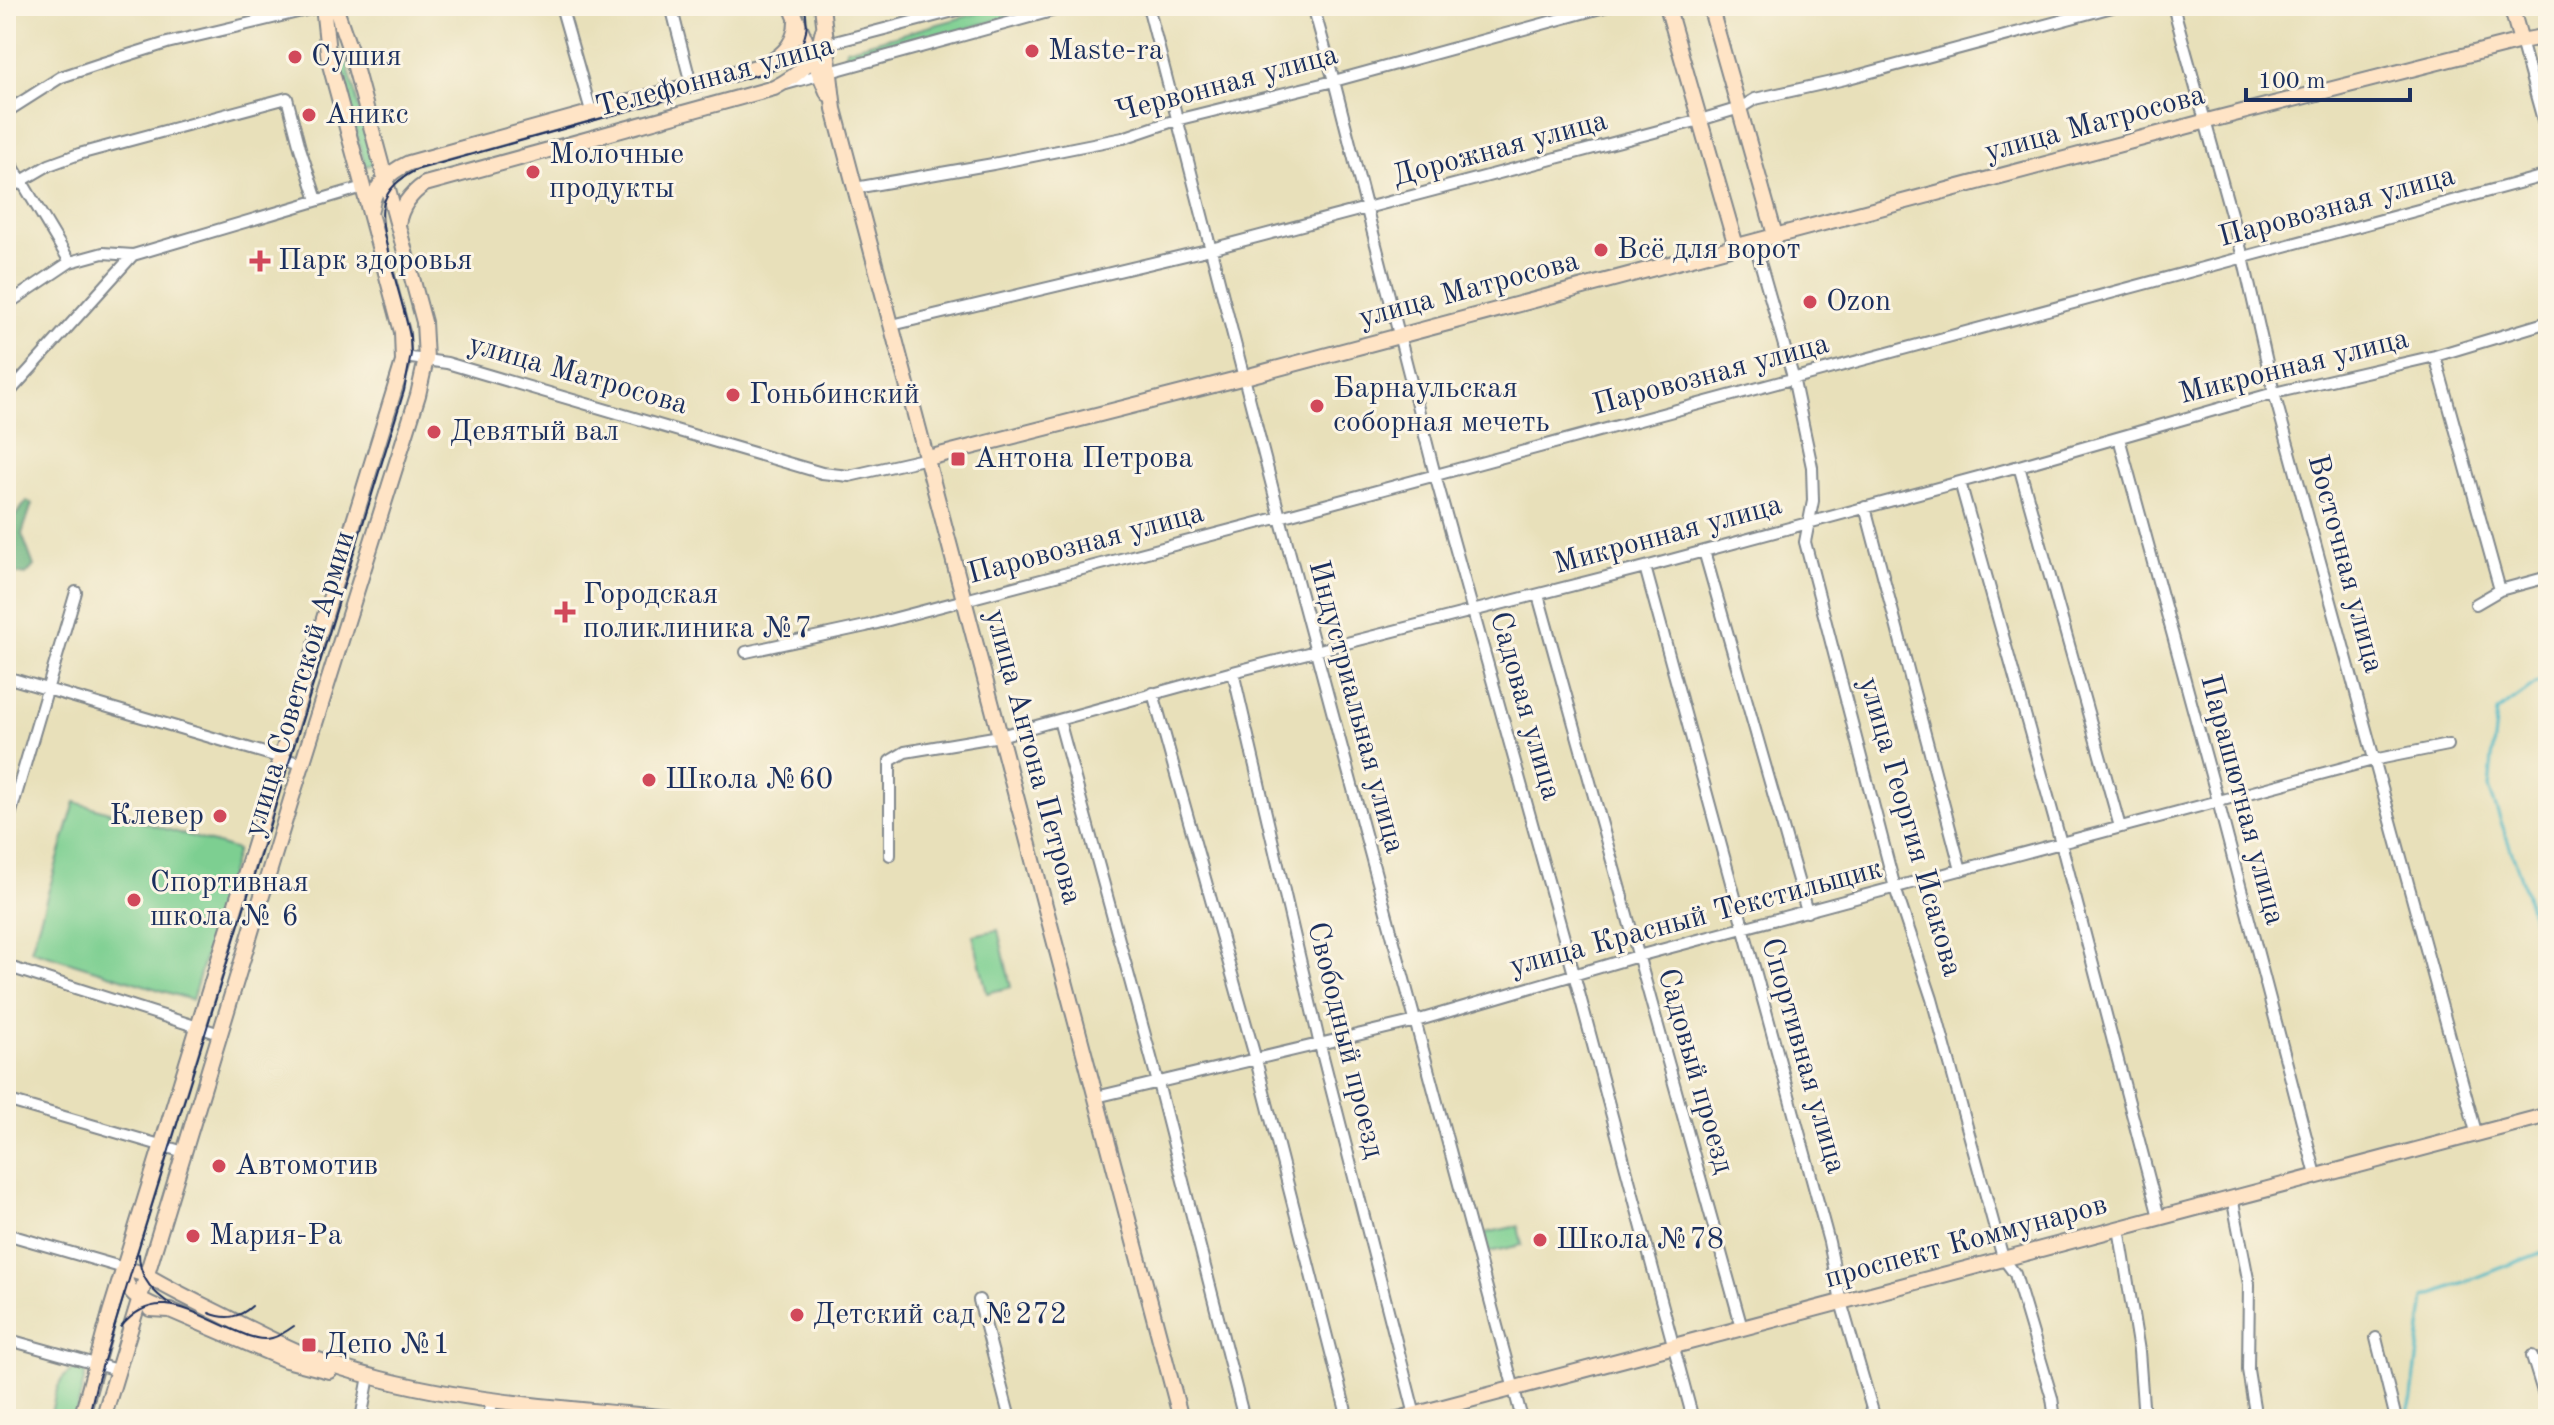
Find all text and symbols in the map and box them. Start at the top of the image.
street label: Телефонная улица [593,31,838,123]
place label: Maste-ra [1048,36,1164,66]
street label: Червонная улица [1113,40,1342,128]
place label: Сушия [311,42,402,72]
marker: Maste-ra [1023,42,1041,60]
marker: Сушия [286,48,304,66]
scale bar [2246,52,2410,102]
text: 100 m [2258,70,2326,94]
street label: улица Матросова [1982,80,2209,168]
place label: Аникс [325,100,409,130]
marker: Аникс [300,106,318,124]
street label: Дорожная улица [1389,106,1611,192]
place label: Молочные продукты [549,140,684,204]
street label: Паровозная улица [2216,161,2458,253]
marker: Молочные продукты [524,163,542,181]
place label: Всё для ворот [1617,235,1801,265]
marker: Всё для ворот [1592,241,1610,259]
place label: Парк здоровья [278,246,472,276]
street label: улица Матросова [1356,246,1583,334]
marker: Парк здоровья [249,250,271,272]
place label: Ozon [1826,287,1891,317]
marker: Ozon [1801,293,1819,311]
street label: Микронная улица [2176,324,2412,410]
street label: улица Матросова [465,329,691,421]
street label: Паровозная улица [1590,329,1832,421]
place label: Барнаульская соборная мечеть [1333,374,1550,438]
place label: Гоньбинский [749,380,920,410]
marker: Гоньбинский [724,386,742,404]
marker: Барнаульская соборная мечеть [1308,397,1326,415]
place label: Девятый вал [450,417,619,447]
marker: Девятый вал [425,423,443,441]
place label: Антона Петрова [974,444,1193,474]
marker: Антона Петрова [949,450,967,468]
street label: Восточная улица [2301,452,2389,677]
street label: Микронная улица [1551,490,1786,580]
street label: Паровозная улица [965,498,1207,590]
street label: улица Советской Армии [239,528,361,840]
street label: Индустриальная улица [1302,557,1410,857]
place label: Городская поликлиника №7 [583,580,812,644]
marker: Городская поликлиника №7 [554,601,576,623]
street label: улица Антона Петрова [979,606,1087,908]
street label: Садовая улица [1484,608,1566,804]
street label: Парашютная улица [2194,672,2290,929]
street label: улица Георгия Исакова [1853,674,1967,980]
place label: Школа №60 [665,765,833,795]
marker: Школа №60 [640,771,658,789]
place label: Клевер [110,801,204,831]
marker: Клевер [211,807,229,825]
street label: улица Красный Текстильщик [1506,854,1886,982]
place label: Спортивная школа № 6 [150,868,309,932]
marker: Спортивная школа № 6 [125,891,143,909]
street label: Свободный проезд [1301,919,1389,1161]
street label: Спортивная улица [1755,935,1851,1177]
street label: Садовый проезд [1651,965,1739,1177]
place label: Автомотив [235,1151,378,1181]
marker: Автомотив [210,1157,228,1175]
street label: проспект Коммунаров [1822,1190,2110,1294]
place label: Мария-Ра [209,1221,343,1251]
place label: Школа №78 [1556,1225,1724,1255]
marker: Мария-Ра [184,1227,202,1245]
marker: Школа №78 [1531,1231,1549,1249]
place label: Детский сад №272 [813,1300,1067,1330]
marker: Детский сад №272 [788,1306,806,1324]
place label: Депо №1 [325,1330,450,1360]
marker: Депо №1 [300,1336,318,1354]

